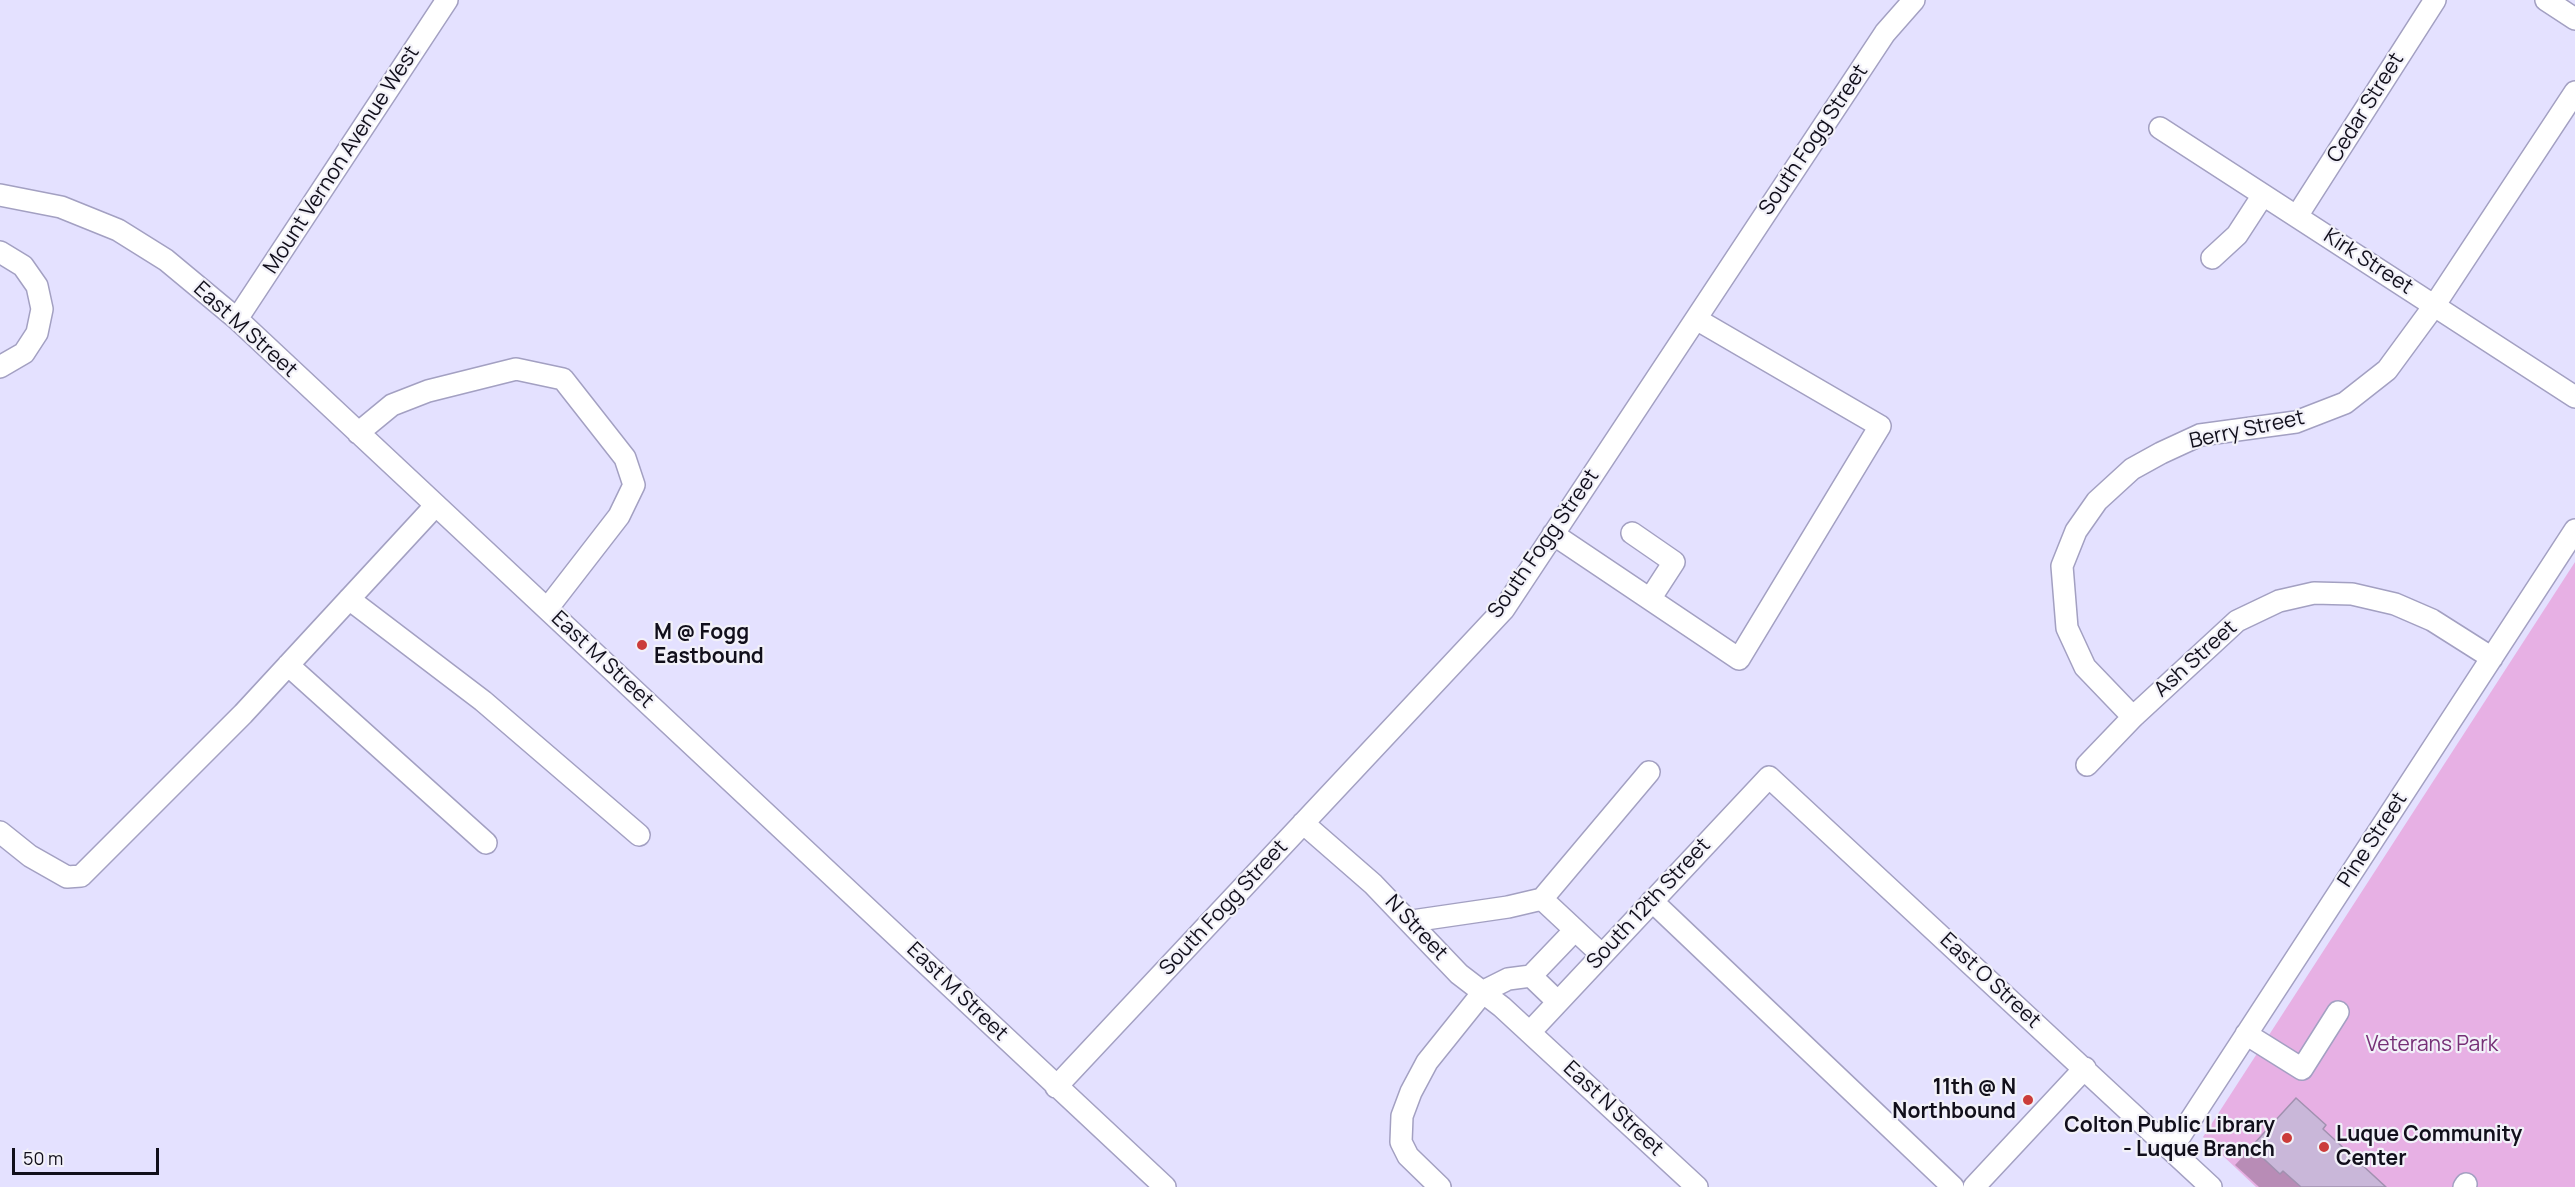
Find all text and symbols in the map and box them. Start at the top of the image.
street label: Mount Vernon Avenue West [259,41,425,279]
street label: Cedar Street [2322,48,2410,168]
street label: South Fogg Street [1754,60,1874,220]
street label: Kirk Street [2319,224,2417,300]
street label: East M Street [188,277,302,383]
street label: Berry Street [2187,406,2307,454]
street label: South Fogg Street [1483,465,1605,623]
street label: East M Street [546,606,658,714]
street label: Ash Street [2149,615,2243,703]
place label: M @ Fogg Eastbound [654,620,764,670]
marker: M @ Fogg Eastbound [635,638,649,652]
street label: Pine Street [2333,788,2413,892]
street label: South 12th Street [1582,833,1716,975]
street label: South Fogg Street [1155,835,1293,981]
street label: N Street [1379,890,1453,966]
street label: East O Street [1934,928,2046,1034]
street label: East M Street [901,938,1013,1046]
park label: Veterans Park [2366,1032,2498,1058]
street label: East N Street [1558,1056,1668,1162]
place label: 11th @ N Northbound [1892,1075,2016,1125]
marker: 11th @ N Northbound [2021,1093,2035,1107]
place label: Colton Public Library - Luque Branch [2064,1113,2275,1163]
place label: Luque Community Center [2336,1122,2522,1172]
marker: Colton Public Library - Luque Branch [2280,1131,2294,1145]
scale bar [15,1136,162,1174]
marker: Luque Community Center [2317,1140,2331,1154]
text: 50 m [23,1146,63,1170]

